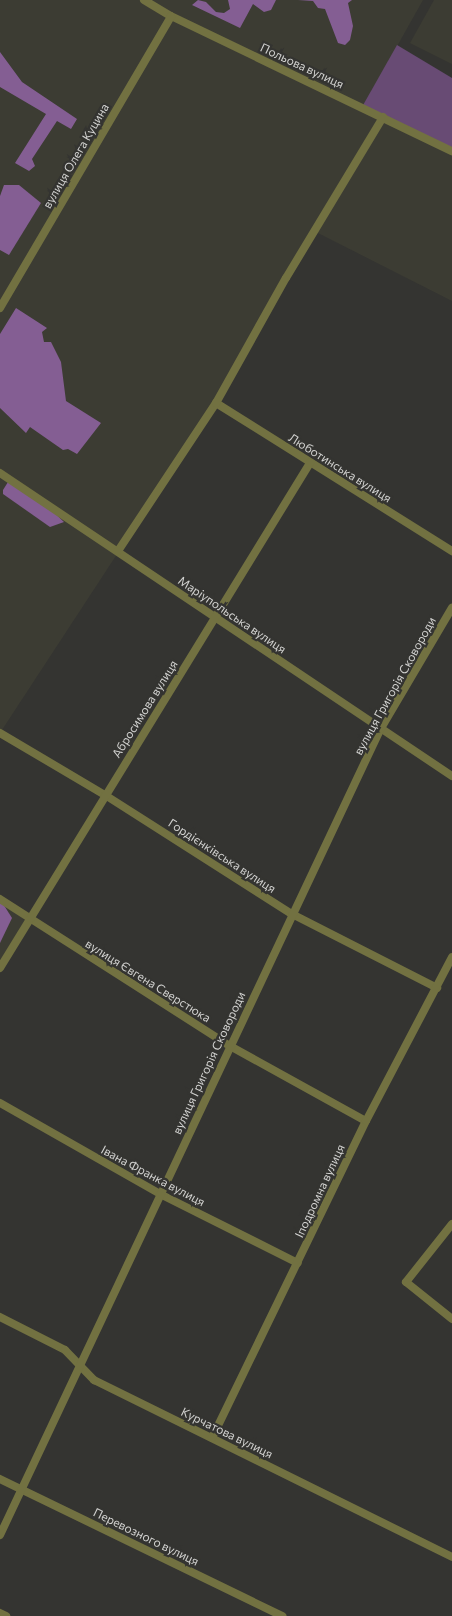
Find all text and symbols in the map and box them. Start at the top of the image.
street label: Польова вулиця [258,40,346,92]
street label: вулиця Олега Куцина [40,101,112,211]
street label: Люботинська вулиця [286,430,394,506]
street label: Маріупольська вулиця [175,573,289,657]
street label: вулиця Григорія Сковороди [351,615,439,757]
street label: Абросимова вулиця [109,658,181,760]
street label: Гордієнківська вулиця [166,816,278,896]
street label: вулиця Євгена Сверстюка [83,936,213,1026]
street label: вулиця Григорія Сковороди [170,990,248,1136]
street label: Івана Франка вулиця [99,1142,207,1210]
street label: Іподромна вулиця [292,1142,348,1240]
street label: Курчатова вулиця [179,1405,275,1461]
street label: Перевозного вулиця [91,1505,201,1569]

